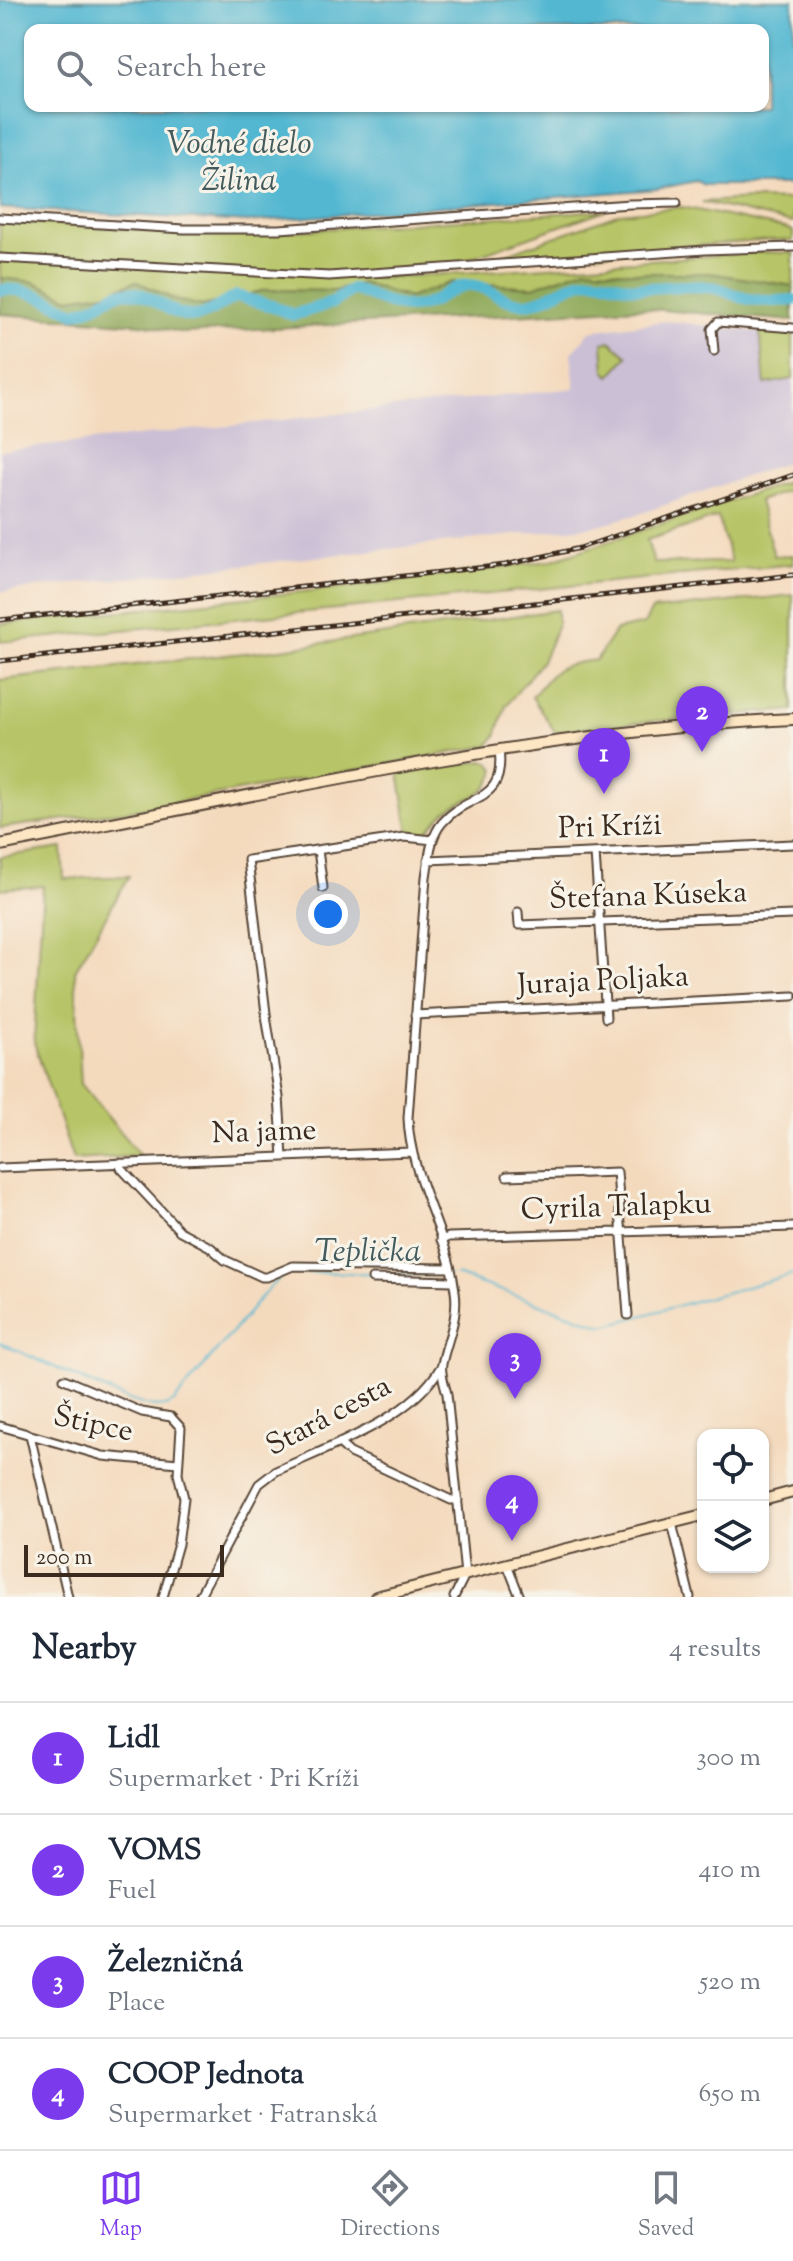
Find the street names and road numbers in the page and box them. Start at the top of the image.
street label: Pri Kríži [558,805,662,851]
street label: Štefana Kúseka [548,872,748,922]
street label: Juraja Poljaka [514,956,690,1008]
street label: Na jame [211,1110,317,1156]
street label: Cyrila Talapku [520,1183,712,1233]
street label: Stará cesta [259,1366,399,1468]
street label: Štipce [49,1396,137,1454]

